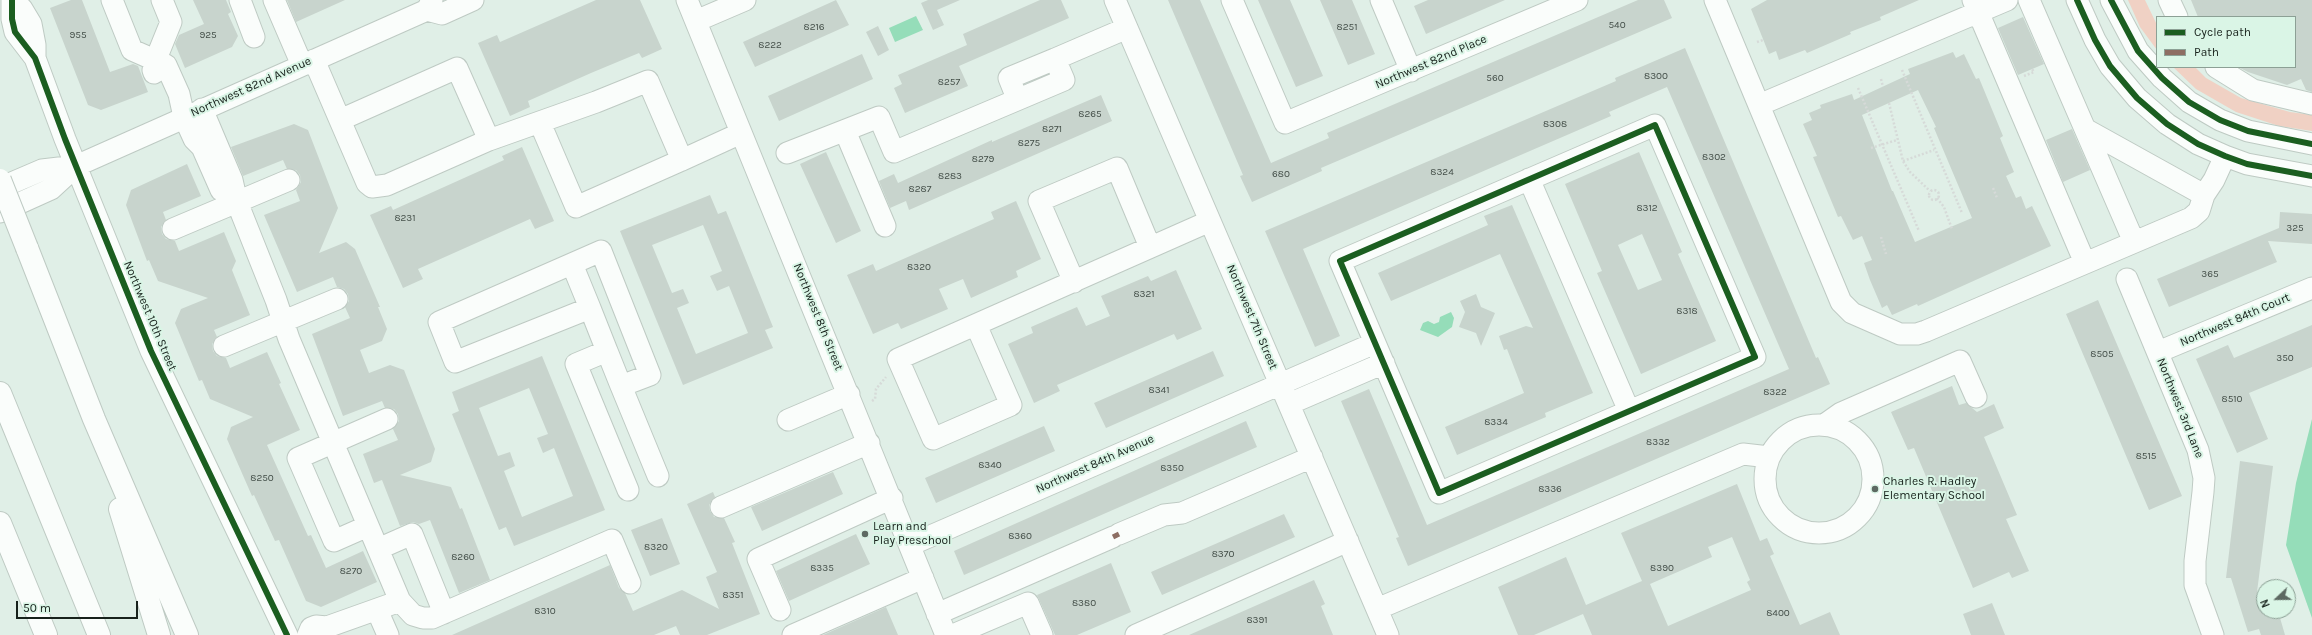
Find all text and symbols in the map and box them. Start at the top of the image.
legend [2156,16,2296,68]
house number: 540 [1608,19,1626,31]
house number: 8216 [804,21,824,33]
house number: 8251 [1337,21,1357,33]
text: Cycle path [2194,25,2251,39]
house number: 955 [69,29,87,41]
house number: 925 [199,29,217,41]
street label: Northwest 82nd Place [1373,32,1489,92]
house number: 8222 [758,39,782,51]
text: Path [2194,45,2219,59]
street label: Northwest 82nd Avenue [189,54,313,120]
house number: 8300 [1644,70,1668,82]
house number: 560 [1486,72,1504,84]
house number: 8257 [938,76,960,88]
house number: 8265 [1078,108,1102,120]
house number: 8308 [1543,118,1567,130]
house number: 8271 [1042,123,1062,135]
house number: 8275 [1018,137,1040,149]
house number: 8302 [1702,151,1726,163]
house number: 8279 [972,153,994,165]
house number: 8324 [1430,166,1454,178]
house number: 680 [1272,168,1290,180]
house number: 8283 [938,170,962,182]
house number: 8287 [909,183,931,195]
house number: 8312 [1636,202,1658,214]
house number: 8231 [394,212,416,224]
house number: 325 [2286,222,2304,234]
street label: Northwest 10th Street [120,259,180,373]
street label: Northwest 8th Street [790,261,846,373]
house number: 8320 [907,261,931,273]
street label: Northwest 7th Street [1223,262,1281,372]
house number: 365 [2201,268,2219,280]
house number: 8321 [1133,288,1155,300]
street label: Northwest 84th Court [2178,290,2292,350]
house number: 8318 [1676,305,1698,317]
house number: 8505 [2090,348,2114,360]
house number: 350 [2276,352,2294,364]
street label: Northwest 3rd Lane [2153,356,2207,460]
house number: 8341 [1149,384,1169,396]
house number: 8322 [1763,386,1787,398]
house number: 8510 [2221,393,2243,405]
house number: 8334 [1484,416,1508,428]
street label: Northwest 84th Avenue [1034,431,1156,497]
house number: 8332 [1646,436,1670,448]
house number: 8515 [2136,450,2156,462]
house number: 8340 [978,459,1002,471]
house number: 8350 [1160,462,1184,474]
house number: 8250 [250,472,274,484]
place label: Charles R. Hadley Elementary School [1883,475,1985,503]
house number: 8336 [1538,483,1562,495]
marker: Charles R. Hadley Elementary School [1870,484,1880,494]
place label: Learn and Play Preschool [873,520,951,548]
marker: Learn and Play Preschool [860,529,870,539]
house number: 8360 [1008,530,1032,542]
house number: 8320 [644,541,668,553]
house number: 8370 [1212,548,1234,560]
house number: 8260 [451,551,475,563]
house number: 8335 [810,562,834,574]
house number: 8390 [1650,562,1674,574]
house number: 8270 [340,565,362,577]
north arrow [2256,579,2296,619]
house number: 8351 [723,589,743,601]
scale bar [18,593,140,619]
house number: 8380 [1072,597,1096,609]
text: N [2258,597,2273,609]
text: 50 m [23,601,51,615]
house number: 8310 [534,605,556,617]
house number: 8400 [1766,607,1790,619]
house number: 8391 [1246,614,1268,626]

